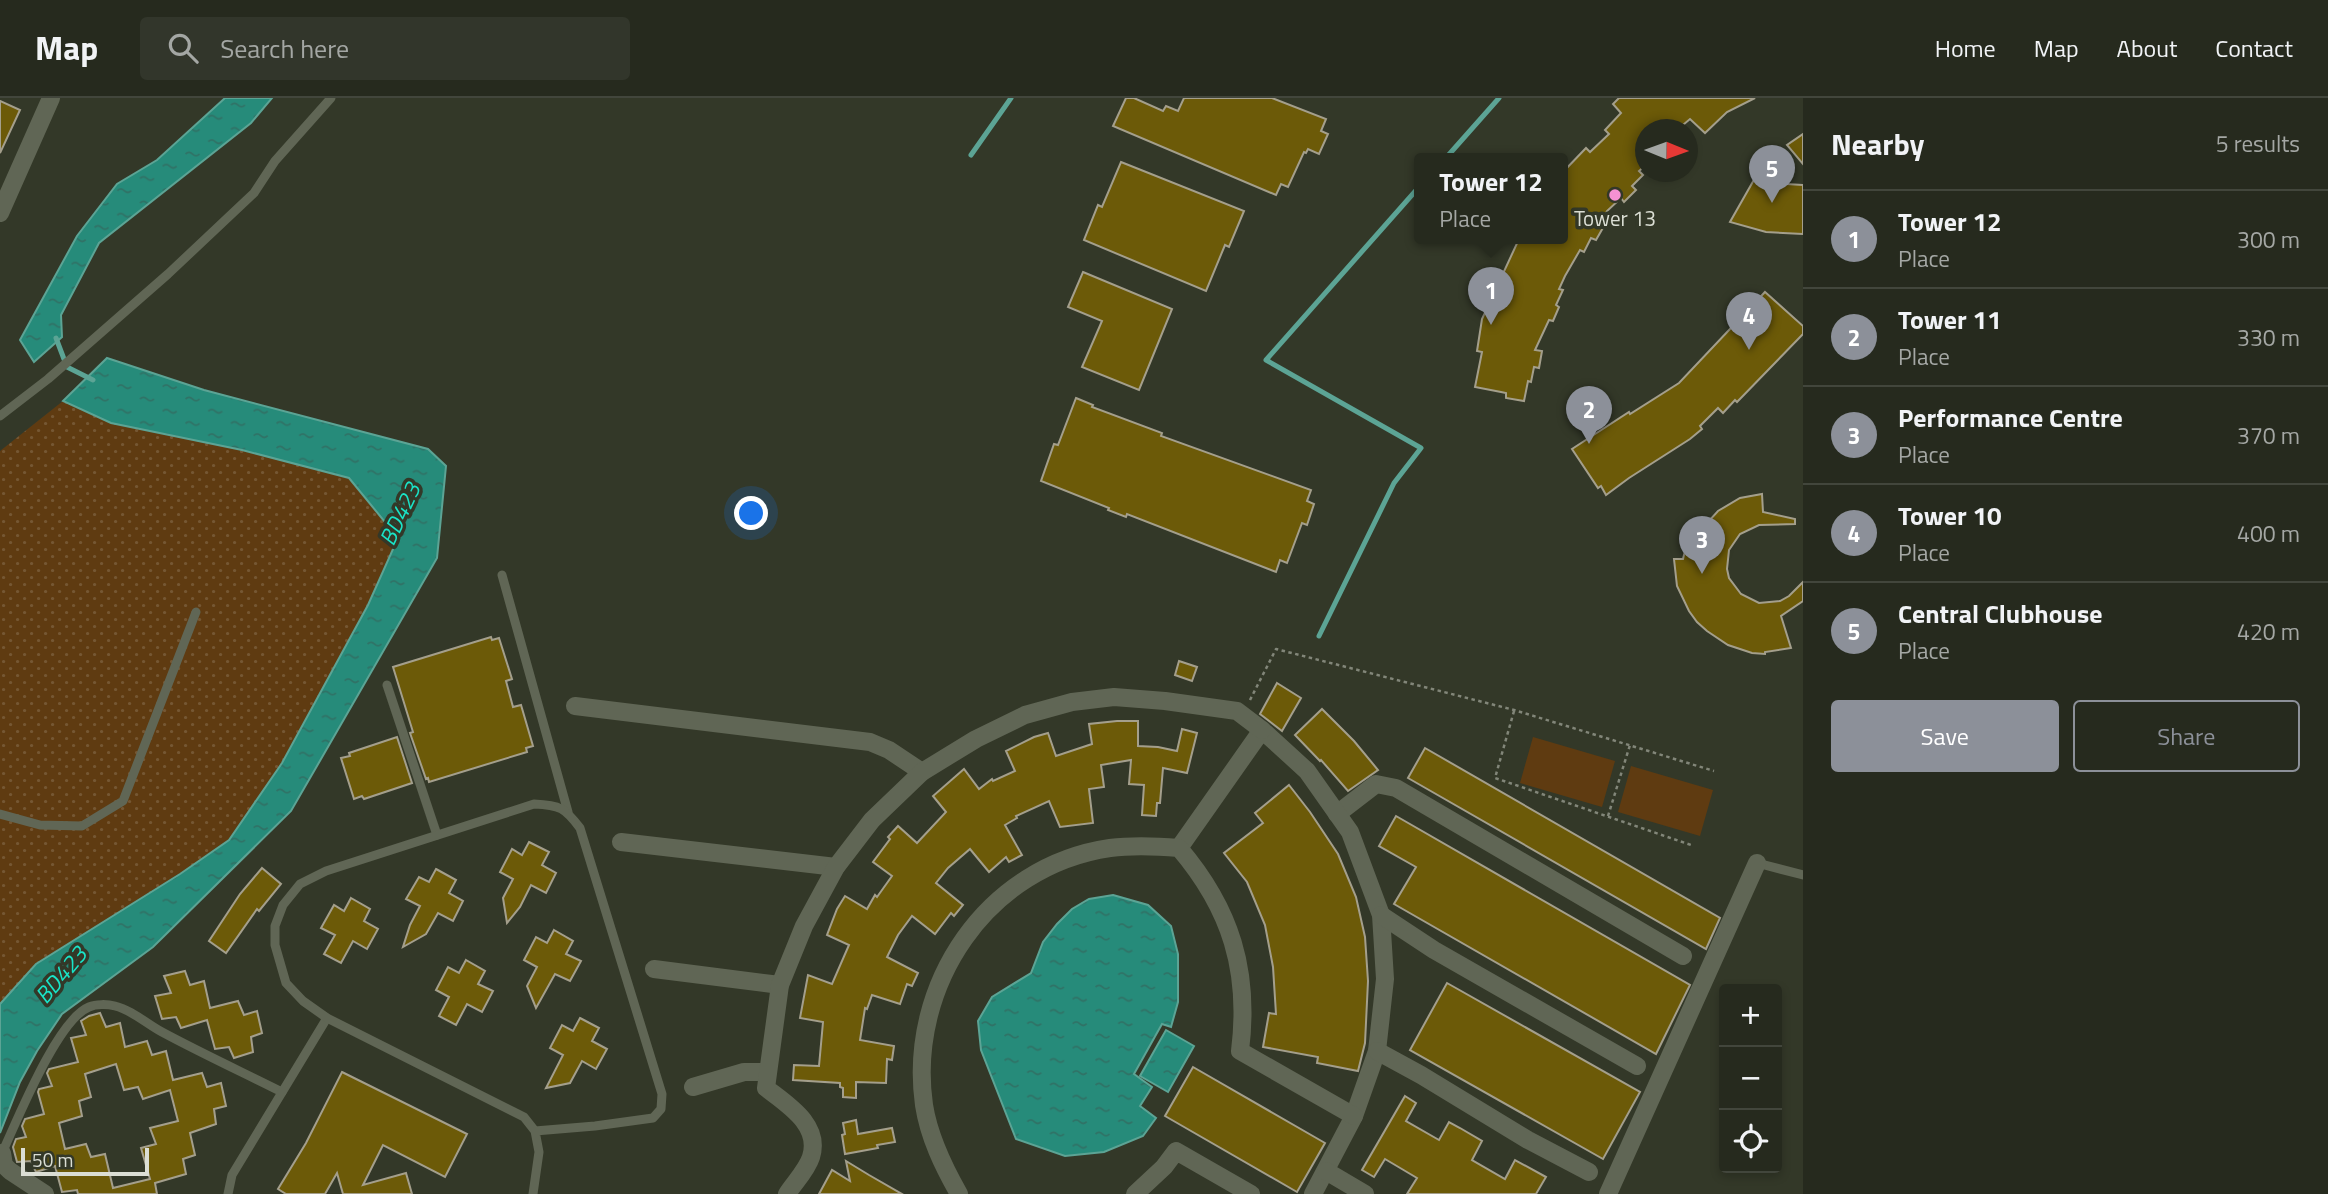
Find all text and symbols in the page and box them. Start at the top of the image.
search box [140,17,630,80]
text: Map [35,23,98,73]
icon: search [164,29,202,67]
text: Search here [220,29,349,68]
text: Home [1935,30,1996,66]
text: Map [2034,30,2079,66]
text: About [2117,30,2177,66]
text: Contact [2215,30,2293,66]
north arrow [1635,119,1698,182]
text: Nearby [1831,121,1924,167]
text: 5 results [2216,126,2300,161]
pin: 5 [1749,145,1795,203]
popup [1414,153,1568,244]
text: Tower 12 [1439,162,1543,201]
marker: Tower 13 [1607,187,1623,203]
text: Place [1439,201,1491,236]
place label: Tower 13 [1574,202,1656,234]
text: Tower 12 [1898,202,2002,241]
text: 1 [1848,222,1860,257]
text: 300 m [2237,222,2300,257]
text: Place [1898,241,1950,276]
pin: 1 [1468,267,1514,325]
pin: 4 [1726,292,1772,350]
text: Tower 11 [1898,300,2002,339]
text: 2 [1848,320,1860,355]
text: 330 m [2237,320,2300,355]
text: Place [1898,339,1950,374]
pin: 2 [1566,386,1612,444]
text: Performance Centre [1898,398,2123,437]
text: 3 [1848,418,1860,453]
text: 370 m [2237,418,2300,453]
text: Place [1898,437,1950,472]
water label: BD423 [370,476,430,551]
your location [734,496,768,530]
text: Tower 10 [1898,496,2002,535]
pin: 3 [1679,516,1725,574]
text: 4 [1848,516,1860,551]
text: 400 m [2237,516,2300,551]
text: Place [1898,535,1950,570]
text: Central Clubhouse [1898,594,2103,633]
text: 5 [1848,614,1860,649]
text: 420 m [2237,614,2300,649]
text: Place [1898,633,1950,668]
button: Save [1831,700,2059,772]
button: Share [2073,700,2300,772]
water label: BD423 [26,937,96,1011]
map controls [1719,984,1782,1173]
button: + [1719,984,1782,1047]
button: − [1719,1047,1782,1110]
button: locate [1719,1110,1782,1173]
scale bar [21,1145,149,1177]
text: 50 m [32,1145,73,1174]

